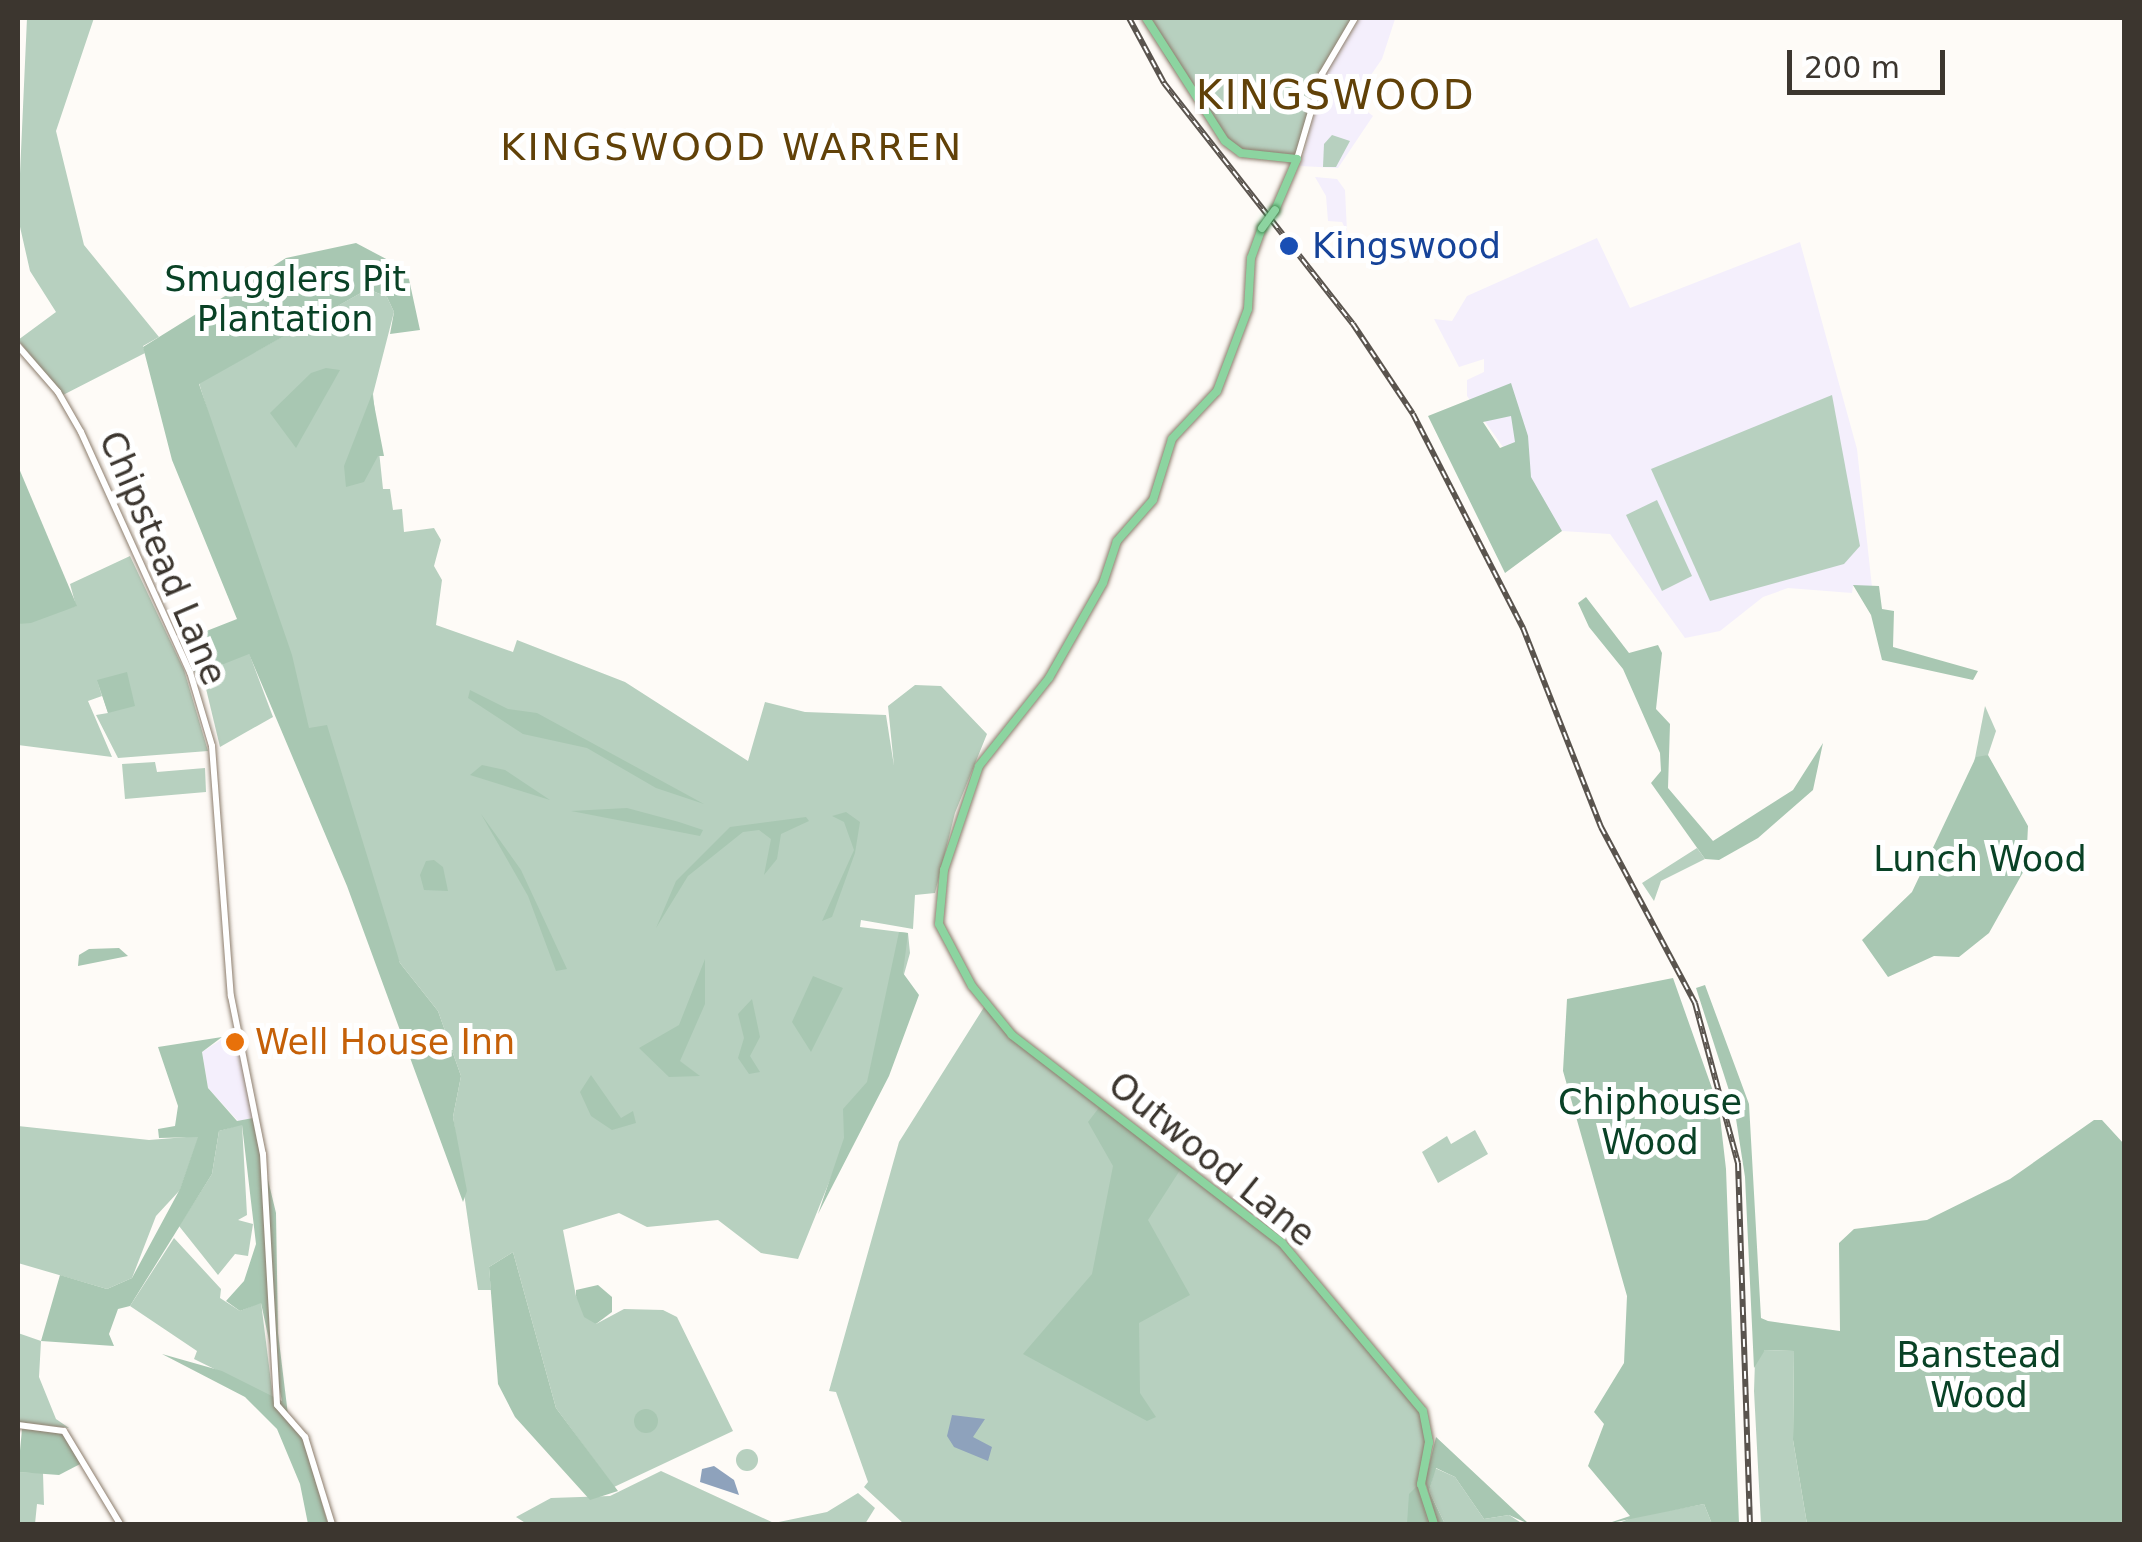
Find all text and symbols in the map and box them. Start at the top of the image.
scale bar [1792,30,1950,92]
text: 200 m [1804,50,1900,85]
district label: KINGSWOOD [1196,71,1476,119]
district label: KINGSWOOD WARREN [500,125,964,171]
place label: Kingswood [1312,225,1501,267]
marker: Kingswood [1276,233,1302,259]
park label: Smugglers Pit Plantation [164,258,406,340]
street label: Chipstead Lane [91,425,235,691]
park label: Lunch Wood [1873,838,2087,880]
place label: Well House Inn [255,1021,515,1063]
marker: Well House Inn [224,1031,246,1053]
street label: Outwood Lane [1101,1063,1323,1255]
park label: Chiphouse Wood [1558,1081,1742,1163]
park label: Banstead Wood [1897,1334,2061,1416]

